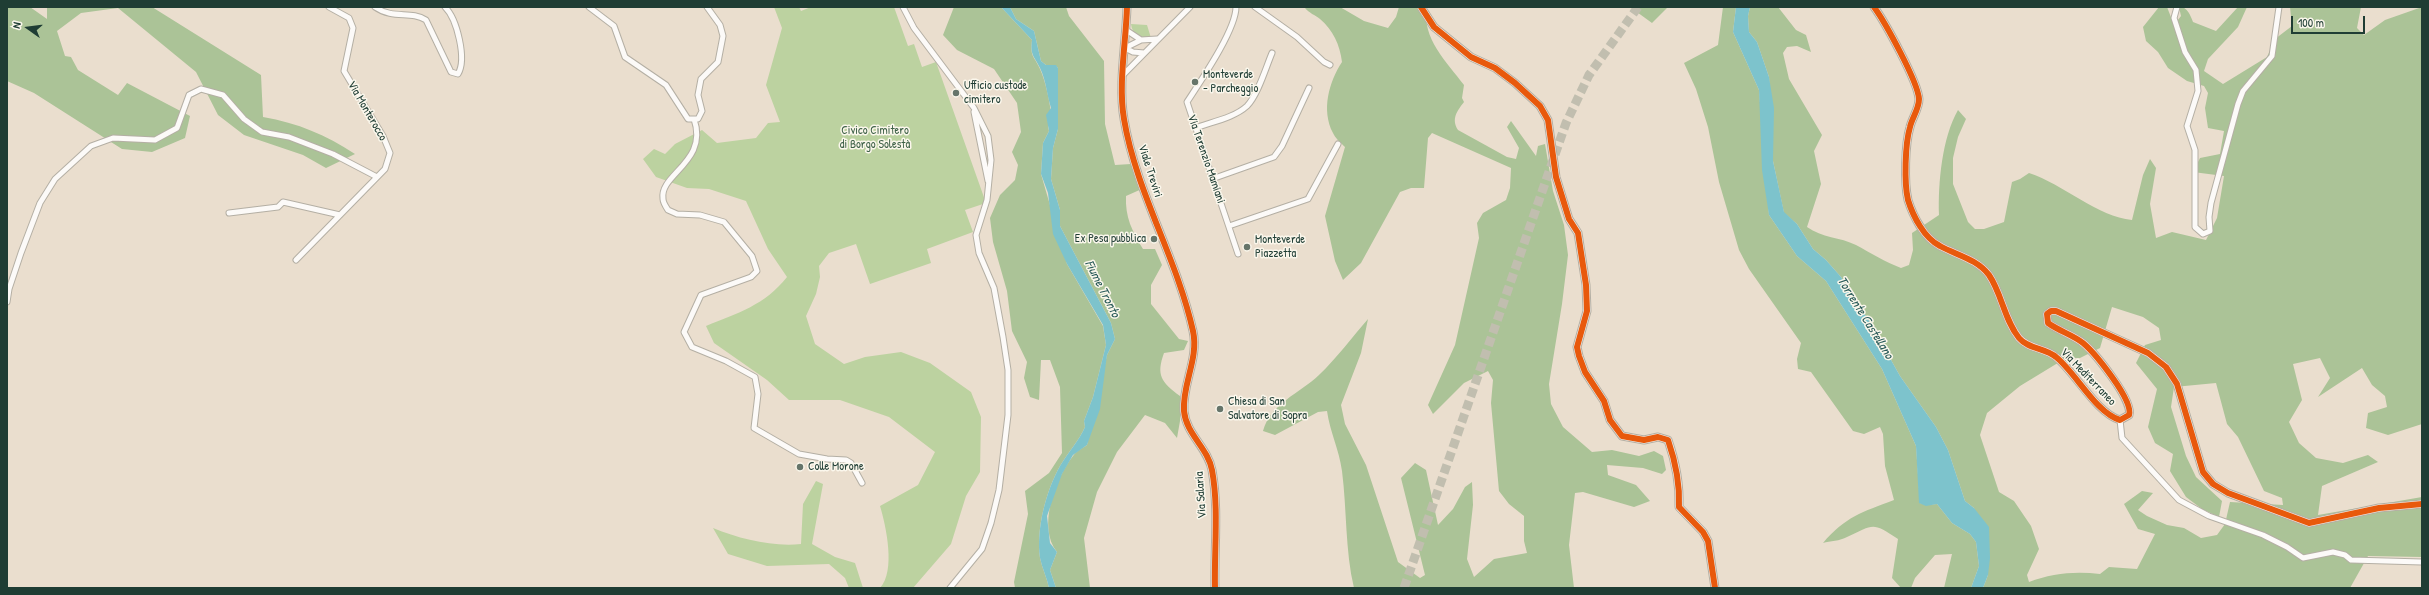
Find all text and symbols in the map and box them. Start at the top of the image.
north arrow [8,8,48,48]
scale bar [2293,8,2367,34]
text: 100 m [2298,14,2324,31]
text: N [9,21,24,30]
place label: Monteverde - Parcheggio [1203,68,1258,96]
marker: Monteverde - Parcheggio [1190,77,1200,87]
street label: Via Monterocco [344,78,390,144]
place label: Ufficio custode cimitero [964,79,1027,107]
marker: Ufficio custode cimitero [951,88,961,98]
street label: Via Terenzio Mamiani [1184,113,1228,205]
park label: Civico Cimitero di Borgo Solestà [840,124,910,152]
street label: Viale Treviri [1135,143,1165,199]
place label: Ex Pesa pubblica [1075,232,1146,246]
place label: Monteverde Piazzetta [1255,233,1305,261]
marker: Ex Pesa pubblica [1149,234,1159,244]
marker: Monteverde Piazzetta [1242,242,1252,252]
water label: Fiume Tronto [1081,258,1123,320]
water label: Torrente Castellano [1834,274,1896,362]
street label: Via Mediterraneo [2057,345,2119,409]
place label: Chiesa di San Salvatore di Sopra [1228,395,1307,423]
marker: Chiesa di San Salvatore di Sopra [1215,404,1225,414]
place label: Colle Morone [808,460,864,474]
marker: Colle Morone [795,462,805,472]
street label: Via Salaria [1192,471,1210,519]

